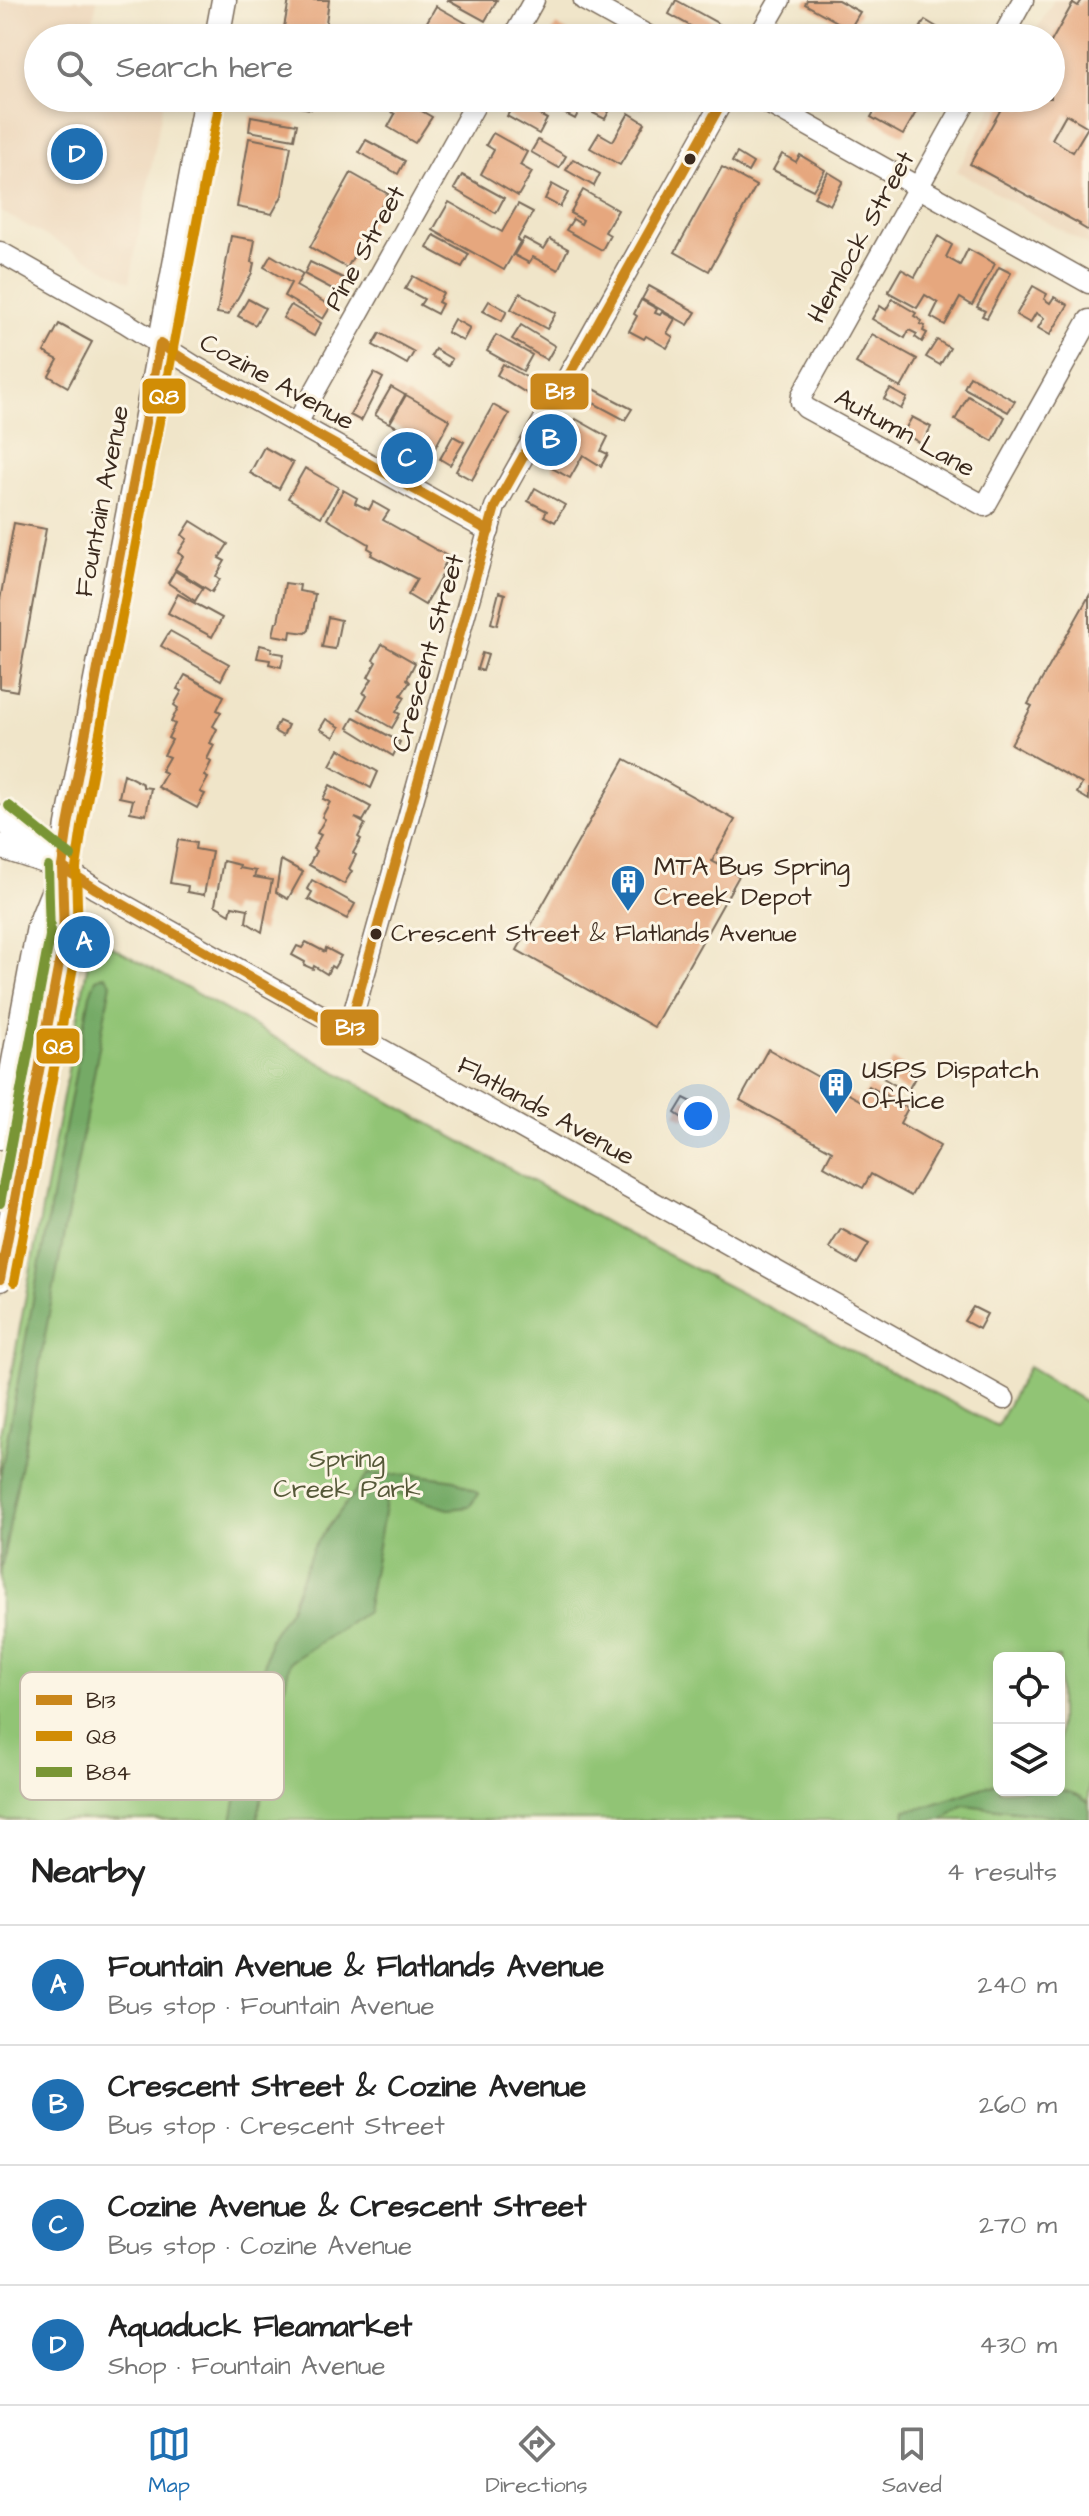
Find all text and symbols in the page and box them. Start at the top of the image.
search box [24,24,1065,112]
icon: search [52,46,96,90]
text: Search here [116,47,293,89]
pin: D [51,124,103,184]
street label: Hemlock Street [799,144,923,330]
unlabelled marker [682,151,698,167]
street label: Pine Street [316,178,414,317]
street label: Cozine Avenue [193,325,361,439]
line badge: B13 [529,372,590,411]
line badge: Q8 [141,377,187,415]
text: B13 [545,377,576,408]
street label: Autumn Lane [828,380,982,486]
text: Q8 [149,382,180,413]
street label: Fountain Avenue [66,402,138,600]
pin: B [525,410,577,470]
pin: C [381,428,433,488]
street label: Crescent Street [383,549,474,756]
place label: MTA Bus Spring Creek Depot [654,849,850,915]
building icon: MTA Bus Spring Creek Depot [609,863,647,913]
pin: A [58,912,110,972]
place label: Crescent Street & Flatlands Avenue [391,917,797,951]
marker: Crescent Street & Flatlands Avenue [368,926,384,942]
line badge: B13 [319,1008,380,1047]
text: B13 [335,1013,366,1044]
line badge: Q8 [35,1027,81,1065]
text: Q8 [43,1032,74,1063]
street label: Flatlands Avenue [451,1047,641,1175]
place label: USPS Dispatch Office [862,1052,1039,1118]
building icon: USPS Dispatch Office [817,1066,855,1116]
your location [678,1096,718,1136]
park label: Spring Creek Park [273,1441,421,1507]
map controls [993,1652,1065,1796]
button: locate [993,1652,1065,1724]
legend [20,1672,284,1800]
text: B13 [86,1686,116,1717]
text: Q8 [86,1722,116,1753]
button: layers [993,1724,1065,1796]
text: B84 [86,1758,131,1789]
text: Nearby [32,1848,146,1896]
text: 4 results [947,1854,1057,1890]
text: Fountain Avenue & Flatlands Avenue [108,1946,604,1988]
text: A [50,1967,66,2003]
text: 240 m [977,1967,1057,2003]
text: Bus stop · Fountain Avenue [108,1988,435,2024]
text: Crescent Street & Cozine Avenue [108,2066,586,2108]
text: B [49,2087,67,2123]
text: 260 m [979,2087,1057,2123]
text: Bus stop · Crescent Street [108,2108,445,2144]
text: Cozine Avenue & Crescent Street [108,2186,586,2228]
text: C [49,2207,67,2243]
text: 270 m [979,2207,1057,2243]
text: Bus stop · Cozine Avenue [108,2228,412,2264]
text: Aquaduck Fleamarket [108,2306,412,2348]
text: D [50,2327,66,2363]
text: 430 m [979,2327,1057,2363]
text: Shop · Fountain Avenue [108,2348,386,2384]
tab: Map [147,2422,191,2501]
tab: Directions [485,2422,588,2501]
tab: Saved [882,2422,942,2501]

